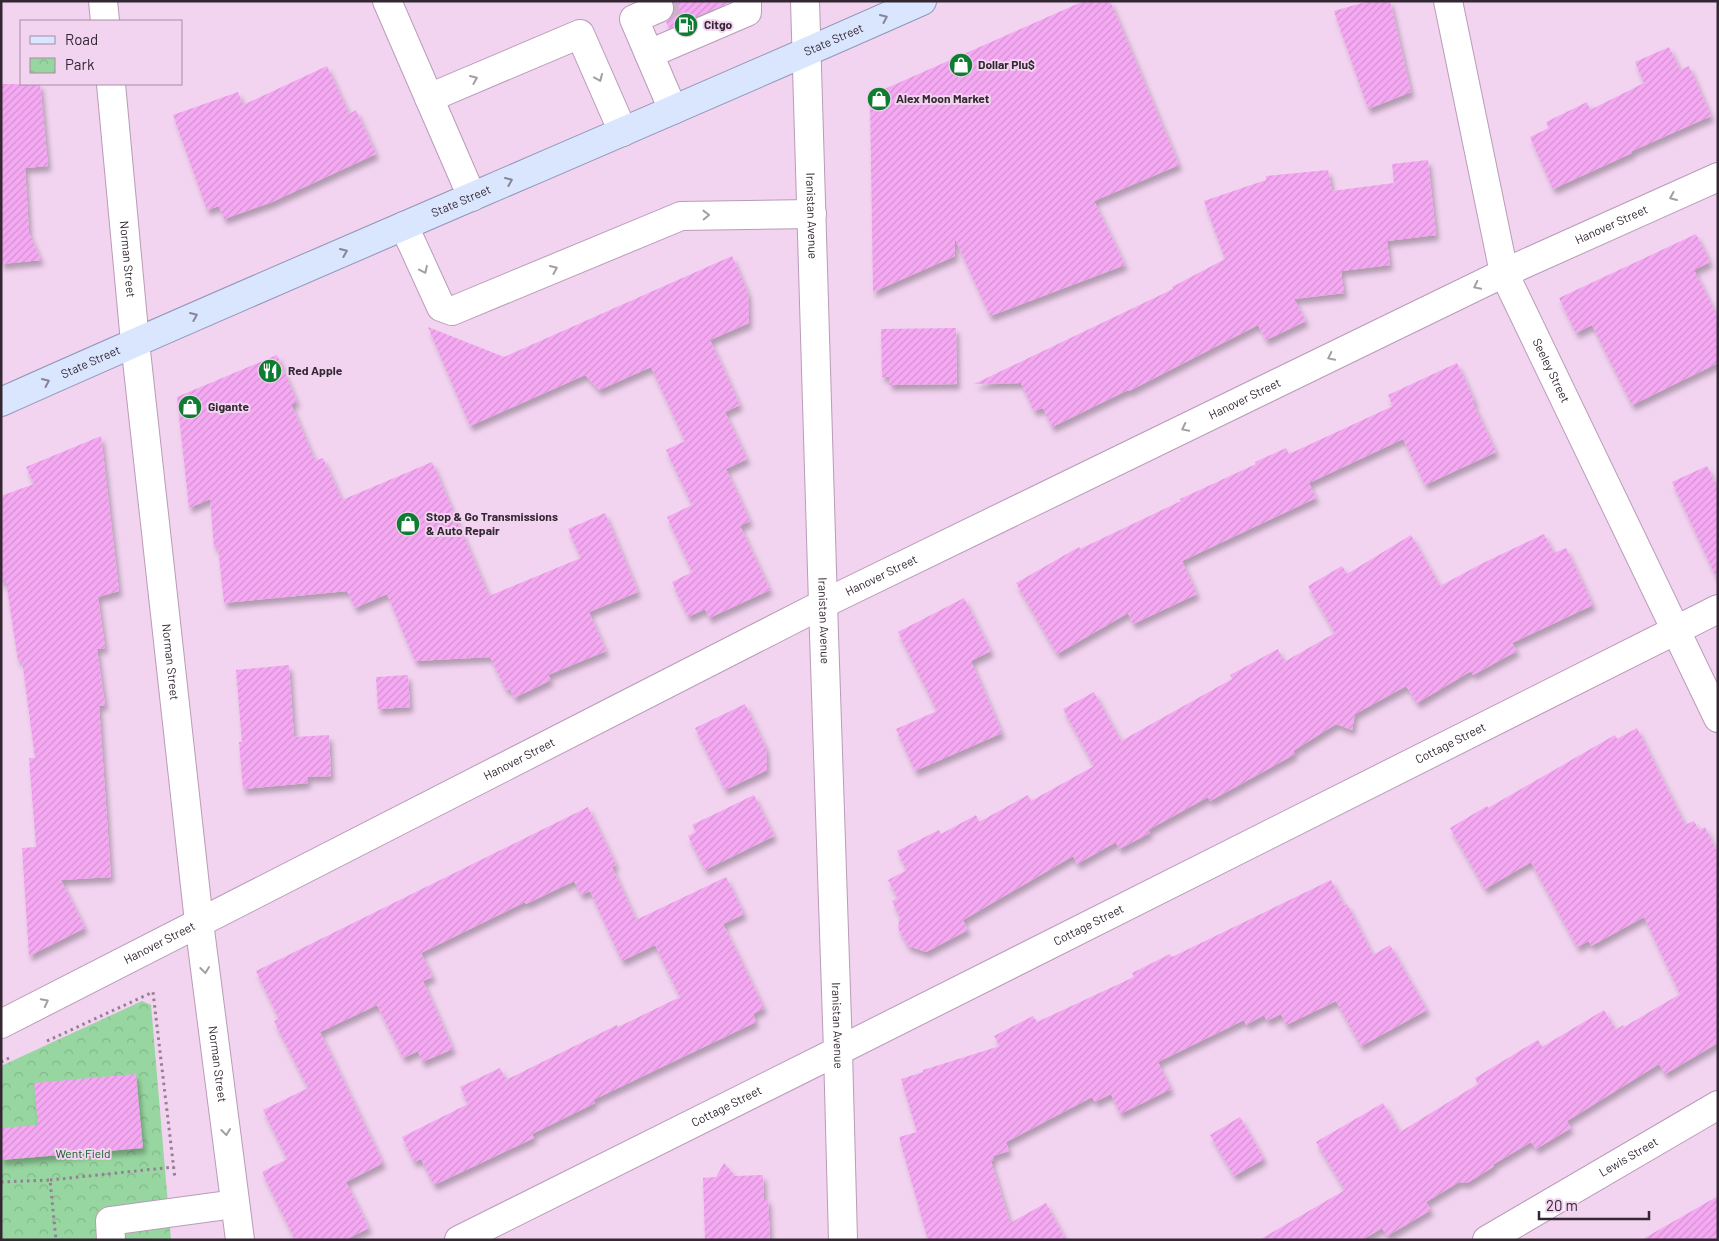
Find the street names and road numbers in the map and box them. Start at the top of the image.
street label: State Street [802,20,865,58]
street label: Iranistan Avenue [804,172,821,259]
street label: State Street [429,181,493,219]
street label: Hanover Street [1572,202,1650,246]
street label: Norman Street [118,220,139,298]
street label: Seeley Street [1530,336,1573,405]
street label: State Street [58,342,122,380]
street label: Hanover Street [1206,375,1283,422]
street label: Hanover Street [843,551,919,598]
street label: Iranistan Avenue [816,577,833,664]
street label: Norman Street [160,623,182,701]
street label: Cottage Street [1413,719,1488,766]
street label: Hanover Street [481,734,557,782]
street label: Cottage Street [1051,901,1126,948]
street label: Hanover Street [121,918,197,966]
street label: Iranistan Avenue [830,982,846,1069]
street label: Norman Street [206,1025,230,1103]
street label: Cottage Street [689,1082,764,1129]
street label: Lewis Street [1596,1134,1660,1179]

